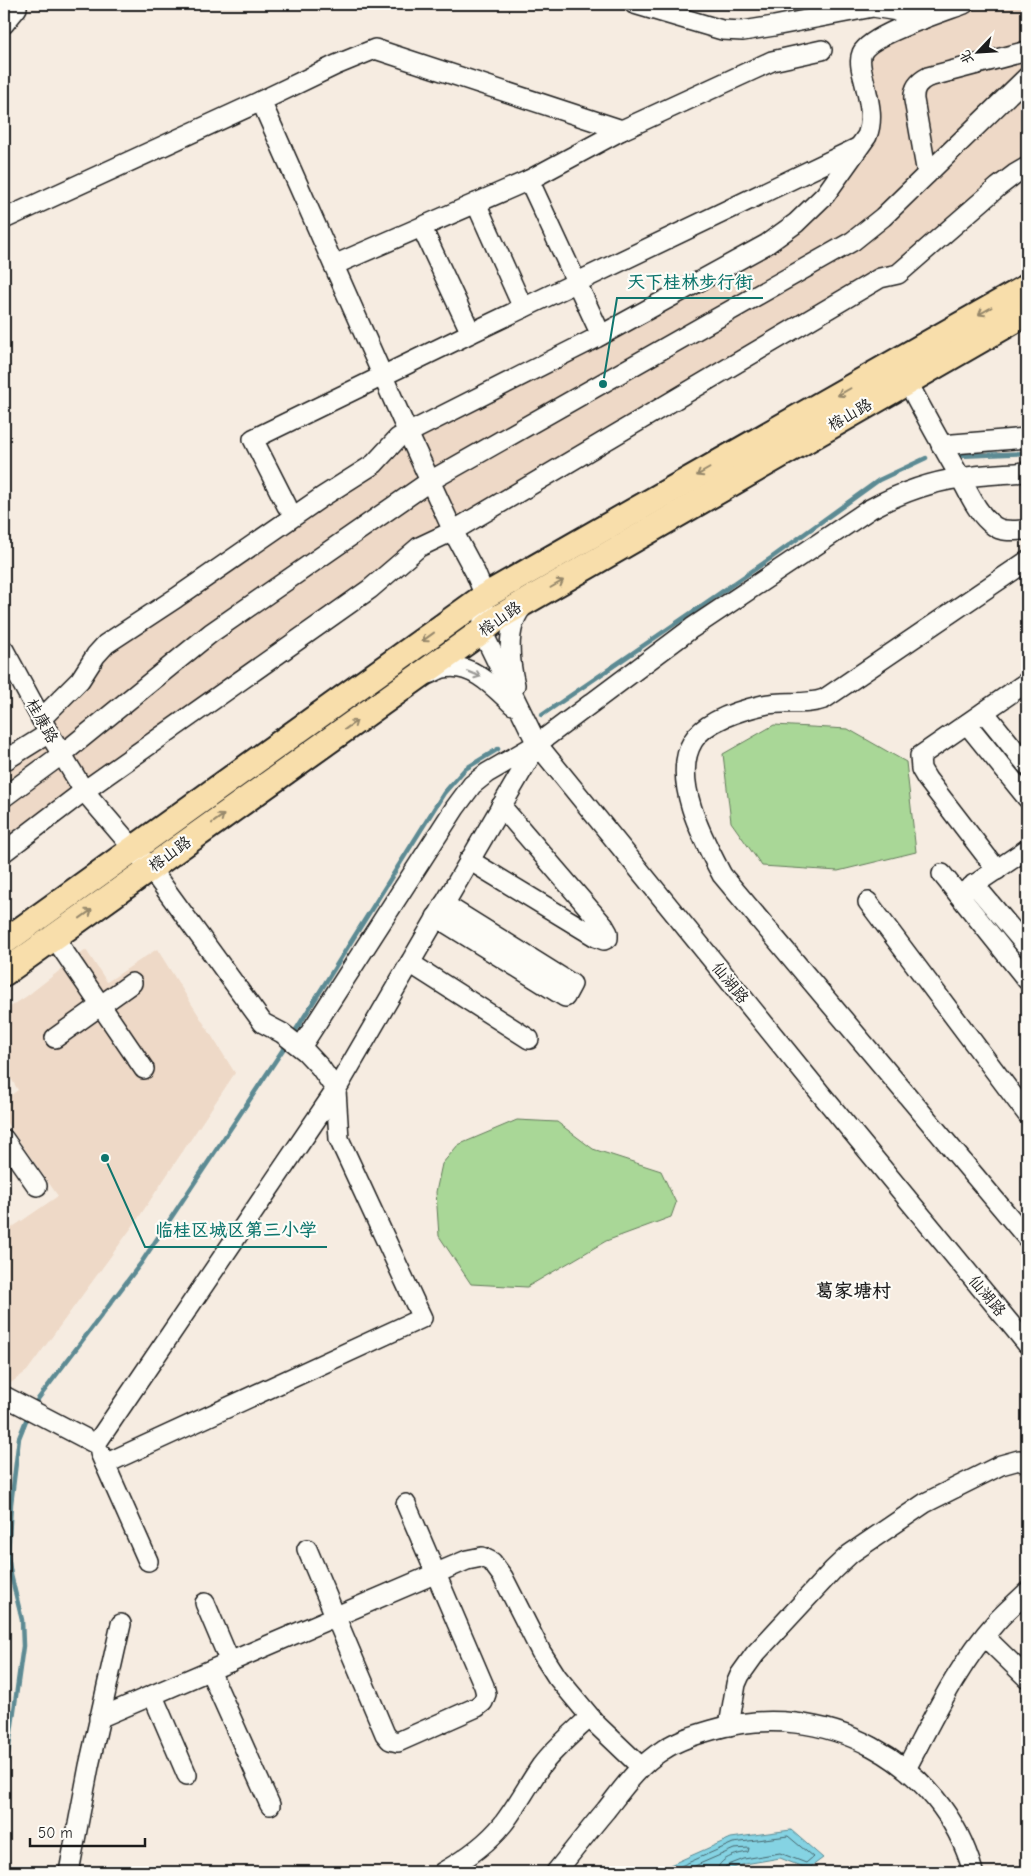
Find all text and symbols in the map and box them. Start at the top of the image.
north arrow [954,28,1004,78]
text: 北 [956,47,977,67]
callout: 天下桂林步行街 [617,265,763,298]
text: 天下桂林步行街 [627,272,753,293]
one-way arrow [978,307,993,317]
one-way arrow [836,387,851,397]
street label: 榕山路 [825,395,875,435]
one-way arrow [696,468,710,478]
one-way arrow [549,578,563,588]
street label: 榕山路 [475,598,525,640]
one-way arrow [422,632,436,642]
one-way arrow [466,670,482,679]
street label: 桂康路 [22,696,62,746]
one-way arrow [343,720,357,730]
one-way arrow [211,814,225,824]
street label: 榕山路 [145,833,195,875]
one-way arrow [79,909,93,919]
street label: 仙湖路 [708,959,752,1007]
callout: 临桂区城区第三小学 [145,1214,327,1247]
text: 临桂区城区第三小学 [155,1220,317,1241]
street label: 仙湖路 [965,1272,1009,1320]
district label: 葛家塘村 [815,1280,891,1302]
scale bar [30,1816,145,1848]
text: 50 m [38,1824,73,1842]

